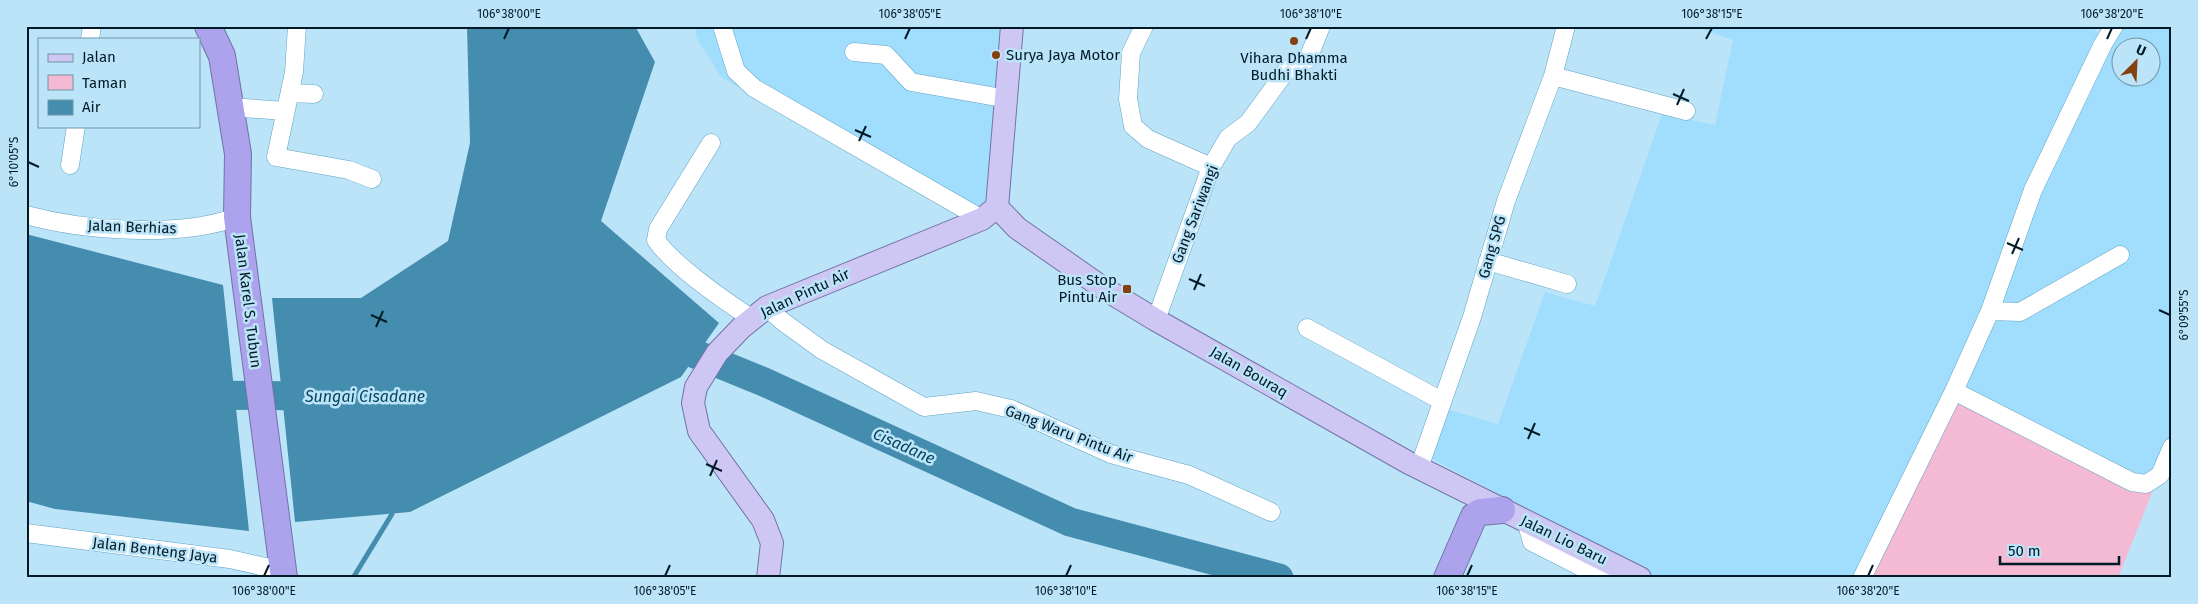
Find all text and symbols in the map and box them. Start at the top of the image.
text: 106°38'00"E [477,7,541,21]
text: 106°38'05"E [879,7,941,21]
text: 106°38'10"E [1280,7,1342,21]
text: 106°38'15"E [1681,7,1743,21]
text: 106°38'20"E [2080,7,2144,21]
marker: Vihara Dhamma Budhi Bhakti [1288,35,1300,47]
legend [38,38,200,128]
north arrow [2110,38,2160,88]
text: U [2133,41,2149,60]
place label: Surya Jaya Motor [1006,46,1120,64]
text: Jalan [82,48,116,66]
marker: Surya Jaya Motor [990,49,1002,61]
place label: Vihara Dhamma Budhi Bhakti [1240,49,1348,84]
text: Taman [82,74,127,92]
text: Air [82,98,101,116]
text: 6°10'05"S [7,136,21,187]
street label: Gang Sariwangi [1168,162,1222,266]
street label: Gang SPG [1474,213,1510,281]
street label: Jalan Berhias [87,216,177,238]
street label: Jalan Karel S. Tubun [231,233,265,369]
street label: Jalan Pintu Air [758,264,853,322]
place label: Bus Stop Pintu Air [1057,271,1117,306]
marker: Bus Stop Pintu Air [1121,283,1133,295]
text: 6°09'55"S [2177,289,2191,341]
street label: Jalan Bouraq [1207,342,1291,402]
water label: Sungai Cisadane [304,387,425,406]
street label: Gang Waru Pintu Air [1003,401,1136,467]
water label: Cisadane [870,424,938,468]
street label: Jalan Lio Baru [1518,511,1610,569]
street label: Jalan Benteng Jaya [92,533,218,567]
scale bar [2000,534,2119,566]
text: 50 m [2008,542,2041,560]
text: 106°38'00"E [232,584,296,598]
text: 106°38'05"E [634,584,696,598]
text: 106°38'10"E [1035,584,1097,598]
text: 106°38'15"E [1436,584,1498,598]
text: 106°38'20"E [1836,584,1900,598]

